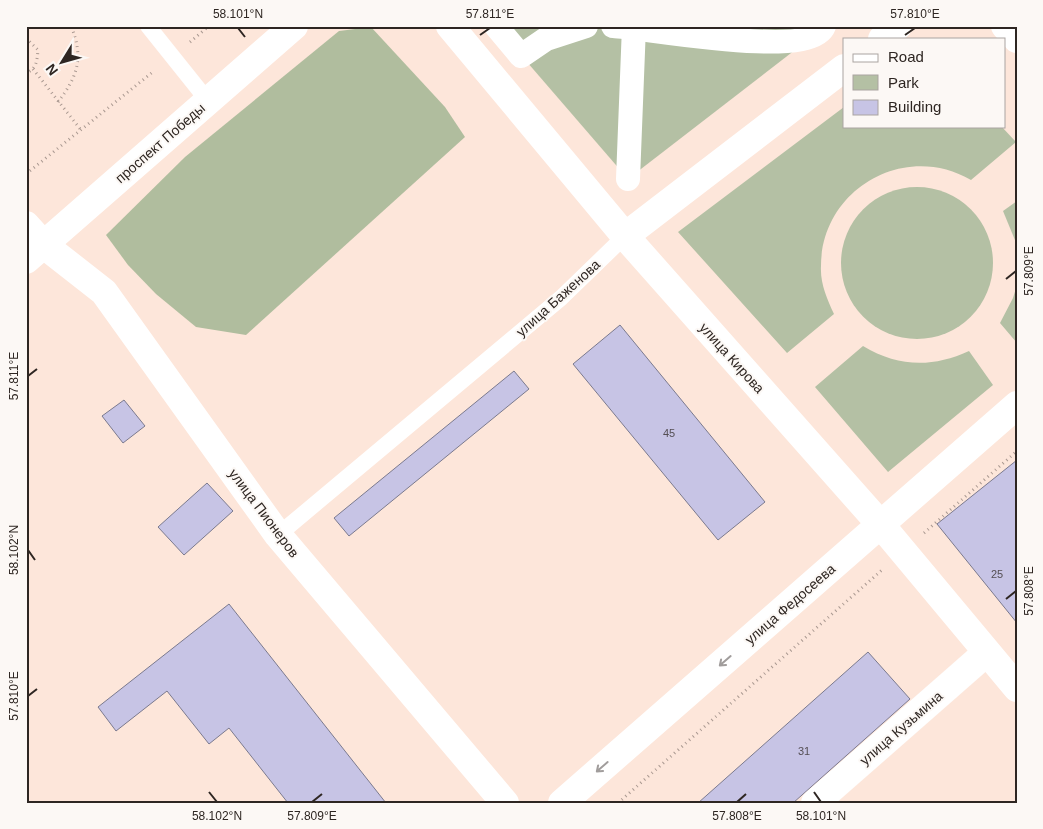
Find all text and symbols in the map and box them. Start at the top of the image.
text: 58.101°N [213,7,263,21]
text: 57.811°E [466,7,514,21]
text: 57.810°E [890,7,940,21]
north arrow [38,38,88,88]
legend [843,38,1006,128]
text: Road [888,48,924,65]
text: N [42,61,61,79]
text: Park [888,74,919,91]
text: Building [888,98,941,115]
street label: проспект Победы [112,100,208,186]
text: 57.809°E [1022,246,1036,296]
street label: улица Баженова [513,256,603,340]
street label: улица Кирова [696,320,768,397]
text: 57.811°E [7,352,21,400]
house number: 45 [663,427,675,439]
street label: улица Пионеров [226,466,302,560]
text: 58.102°N [7,525,21,575]
street label: улица Федосеева [742,560,838,647]
text: 57.808°E [1022,566,1036,616]
house number: 25 [991,568,1003,580]
one-way arrow [718,655,731,666]
text: 57.810°E [7,671,21,721]
street label: улица Кузьмина [856,688,946,768]
house number: 31 [798,745,810,757]
one-way arrow [596,762,609,773]
text: 58.102°N [192,809,242,823]
text: 57.809°E [287,809,337,823]
text: 57.808°E [712,809,762,823]
text: 58.101°N [796,809,846,823]

